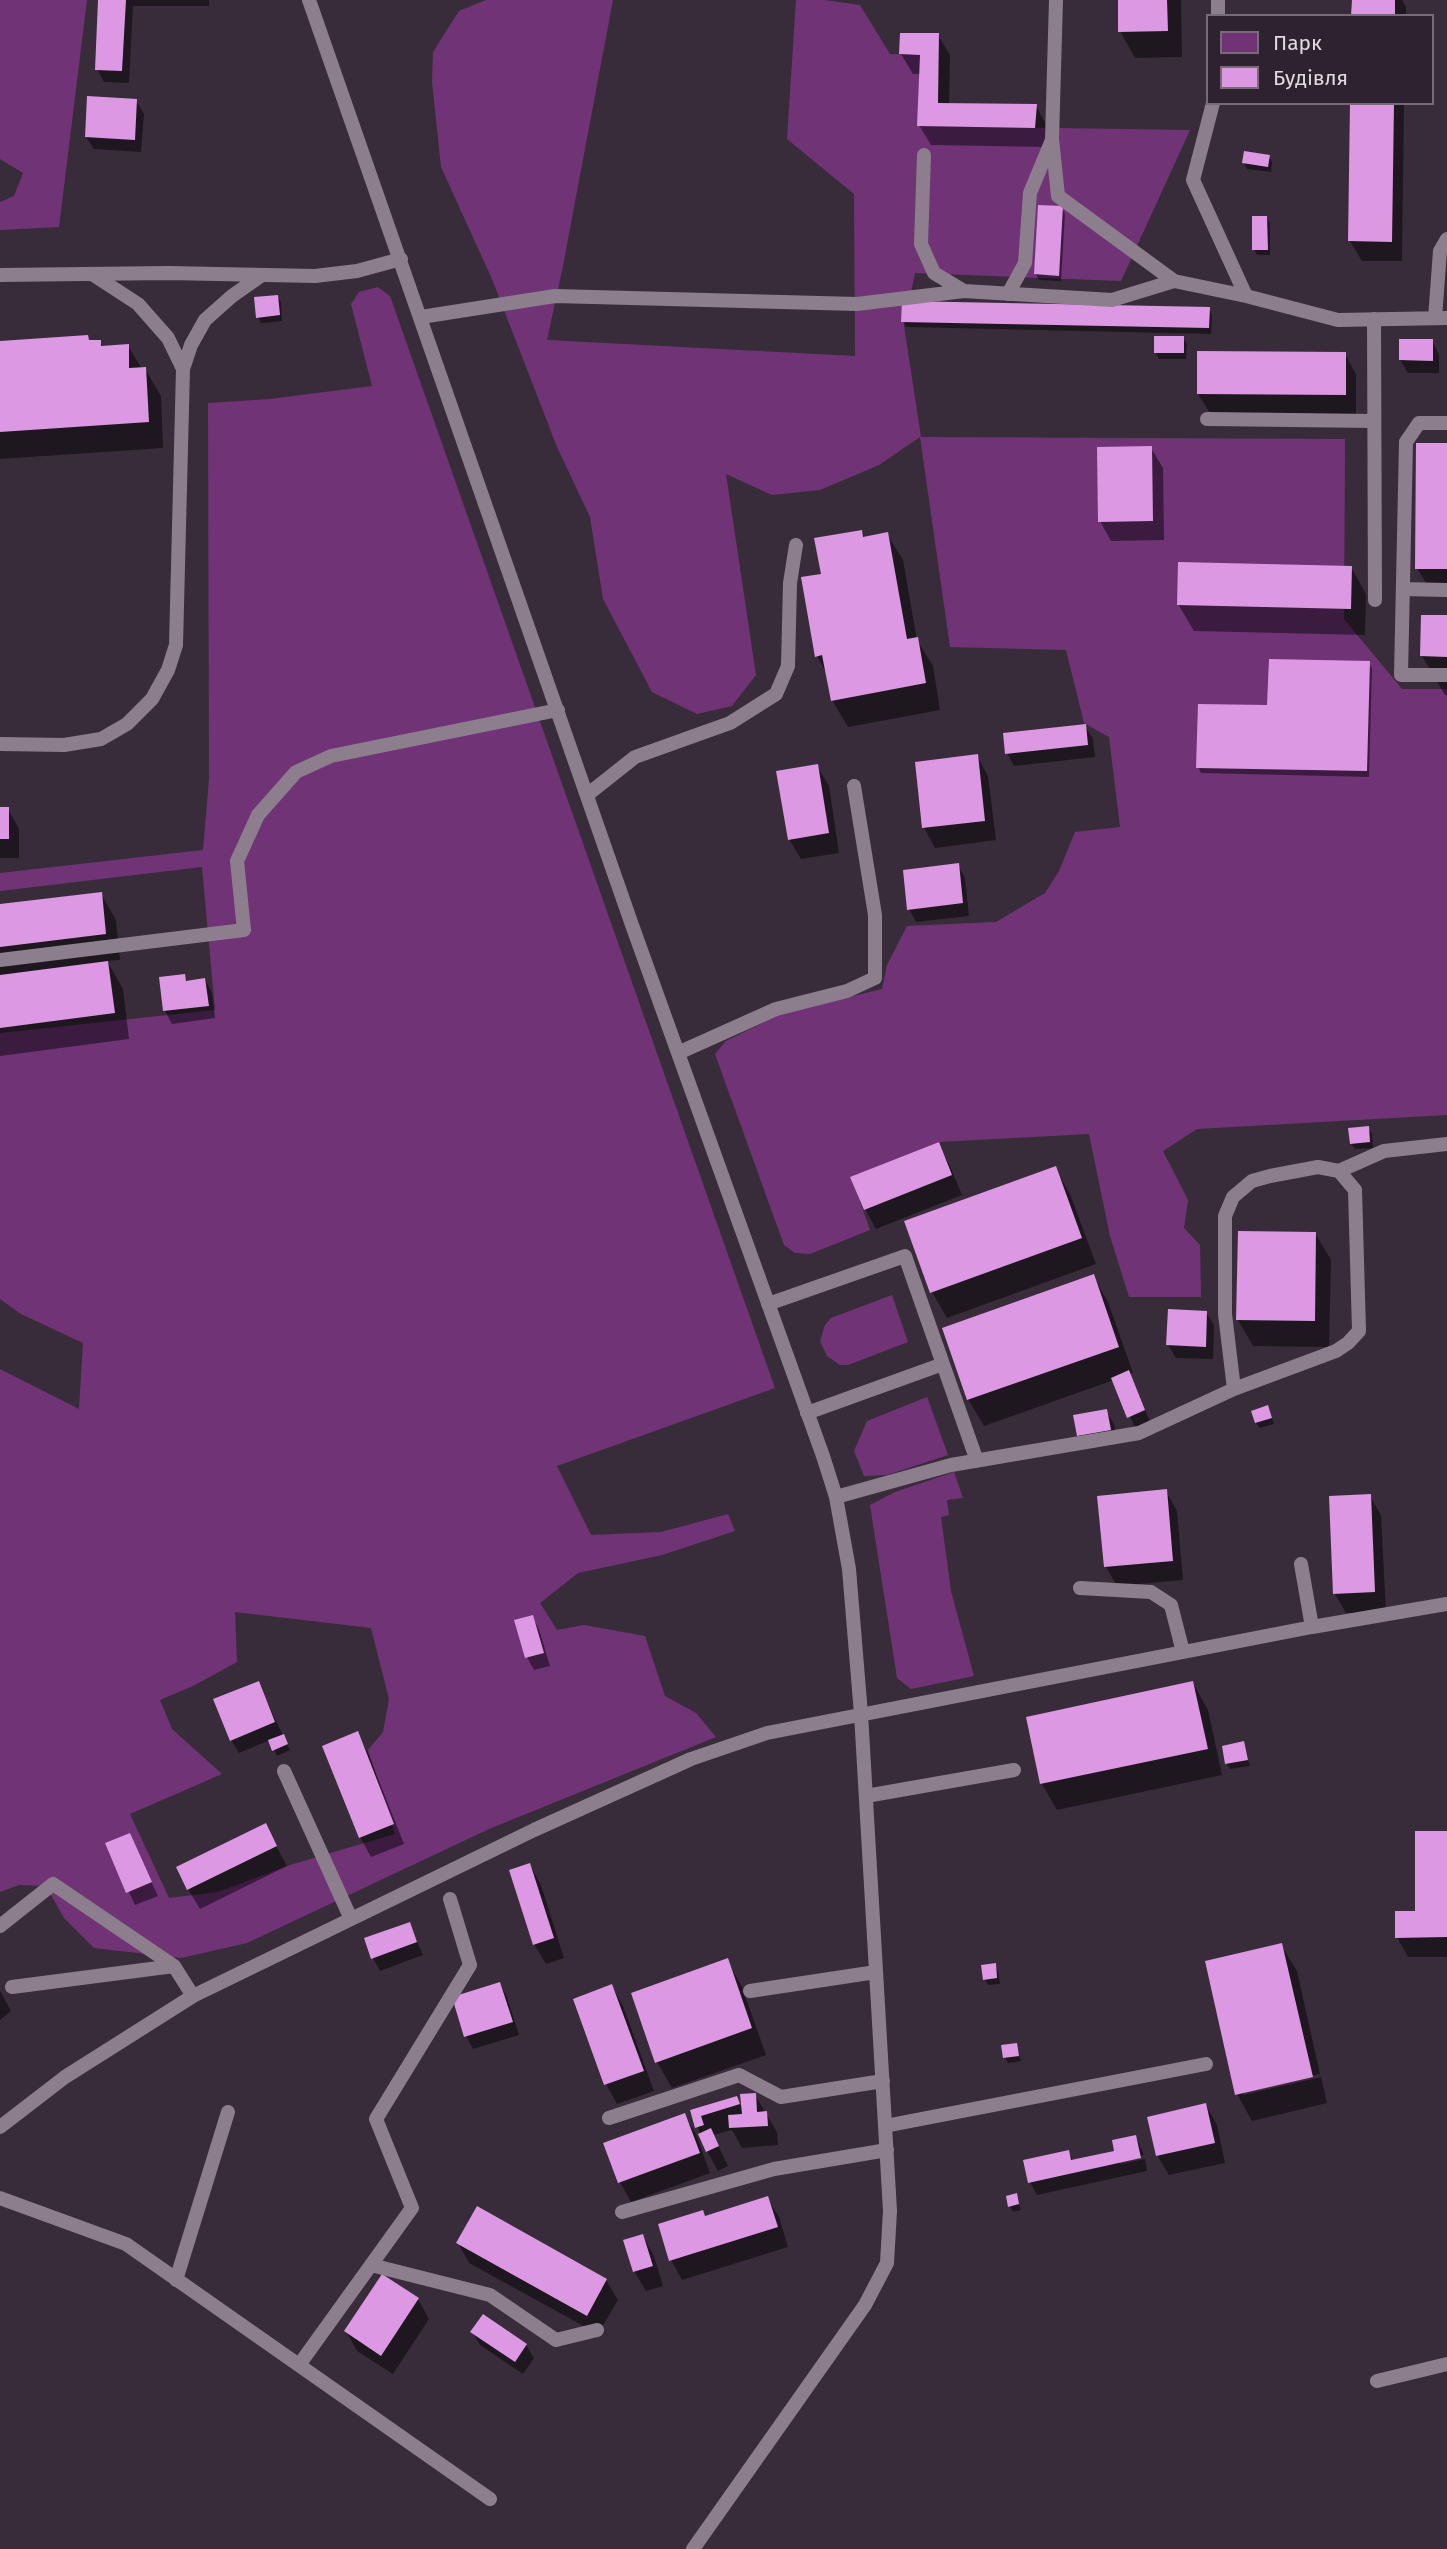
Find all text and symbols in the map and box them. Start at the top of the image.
legend [1206,14,1433,105]
text: Парк [1273,30,1322,56]
text: Будівля [1273,65,1348,91]

